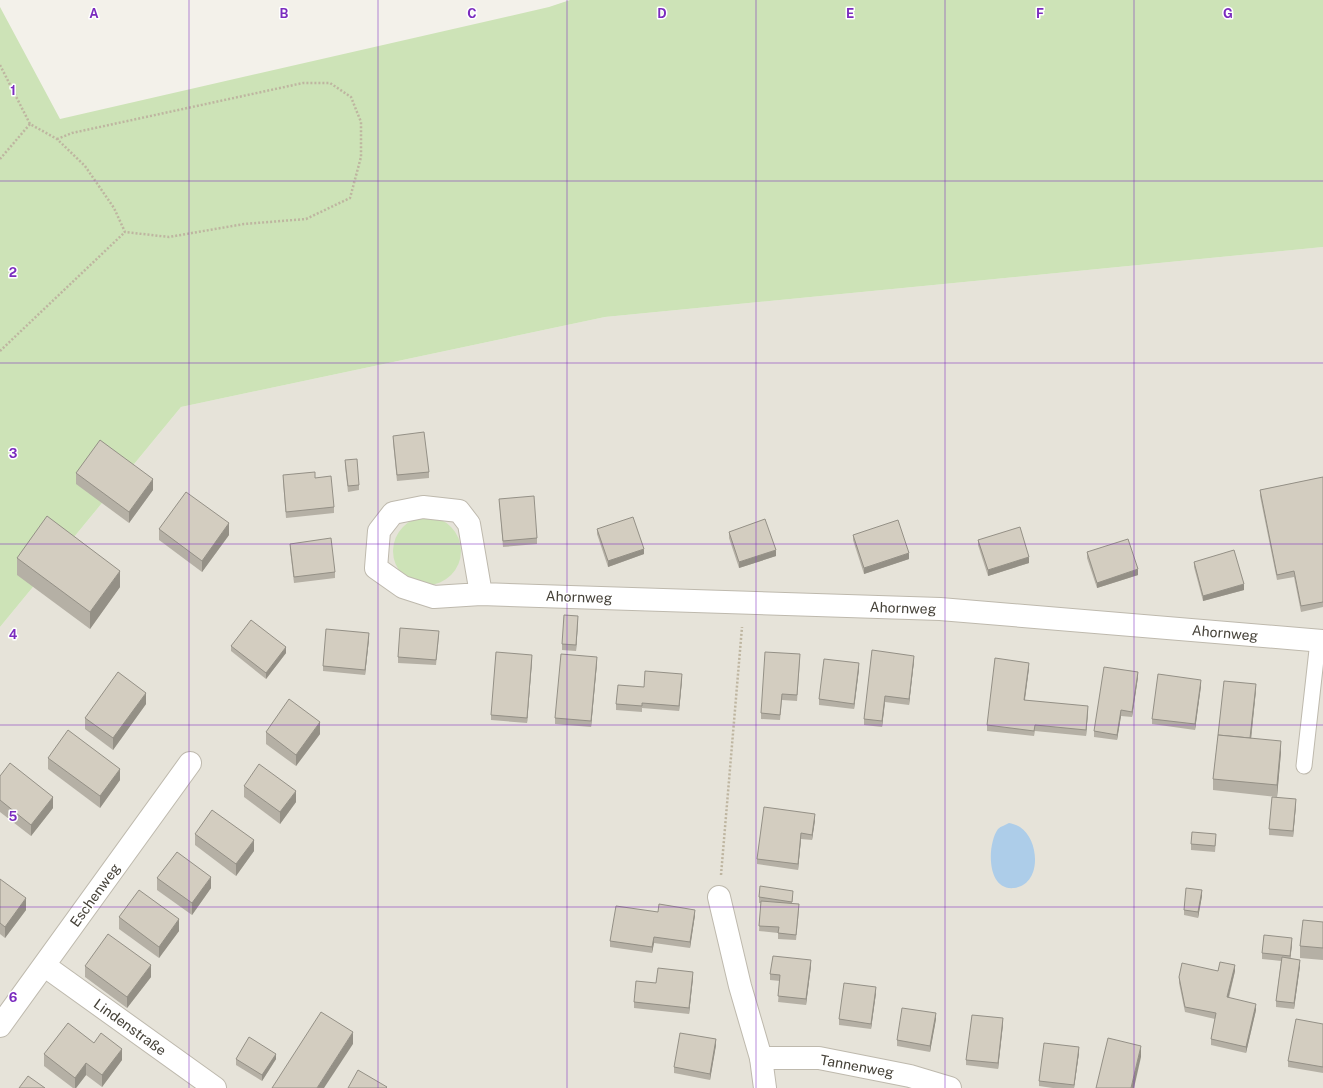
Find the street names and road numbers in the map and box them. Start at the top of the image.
street label: Ahornweg [545,588,613,606]
street label: Ahornweg [869,599,937,617]
street label: Ahornweg [1191,622,1259,644]
street label: Eschenweg [67,860,123,930]
street label: Lindenstraße [91,995,169,1059]
street label: Tannenweg [819,1052,895,1080]

